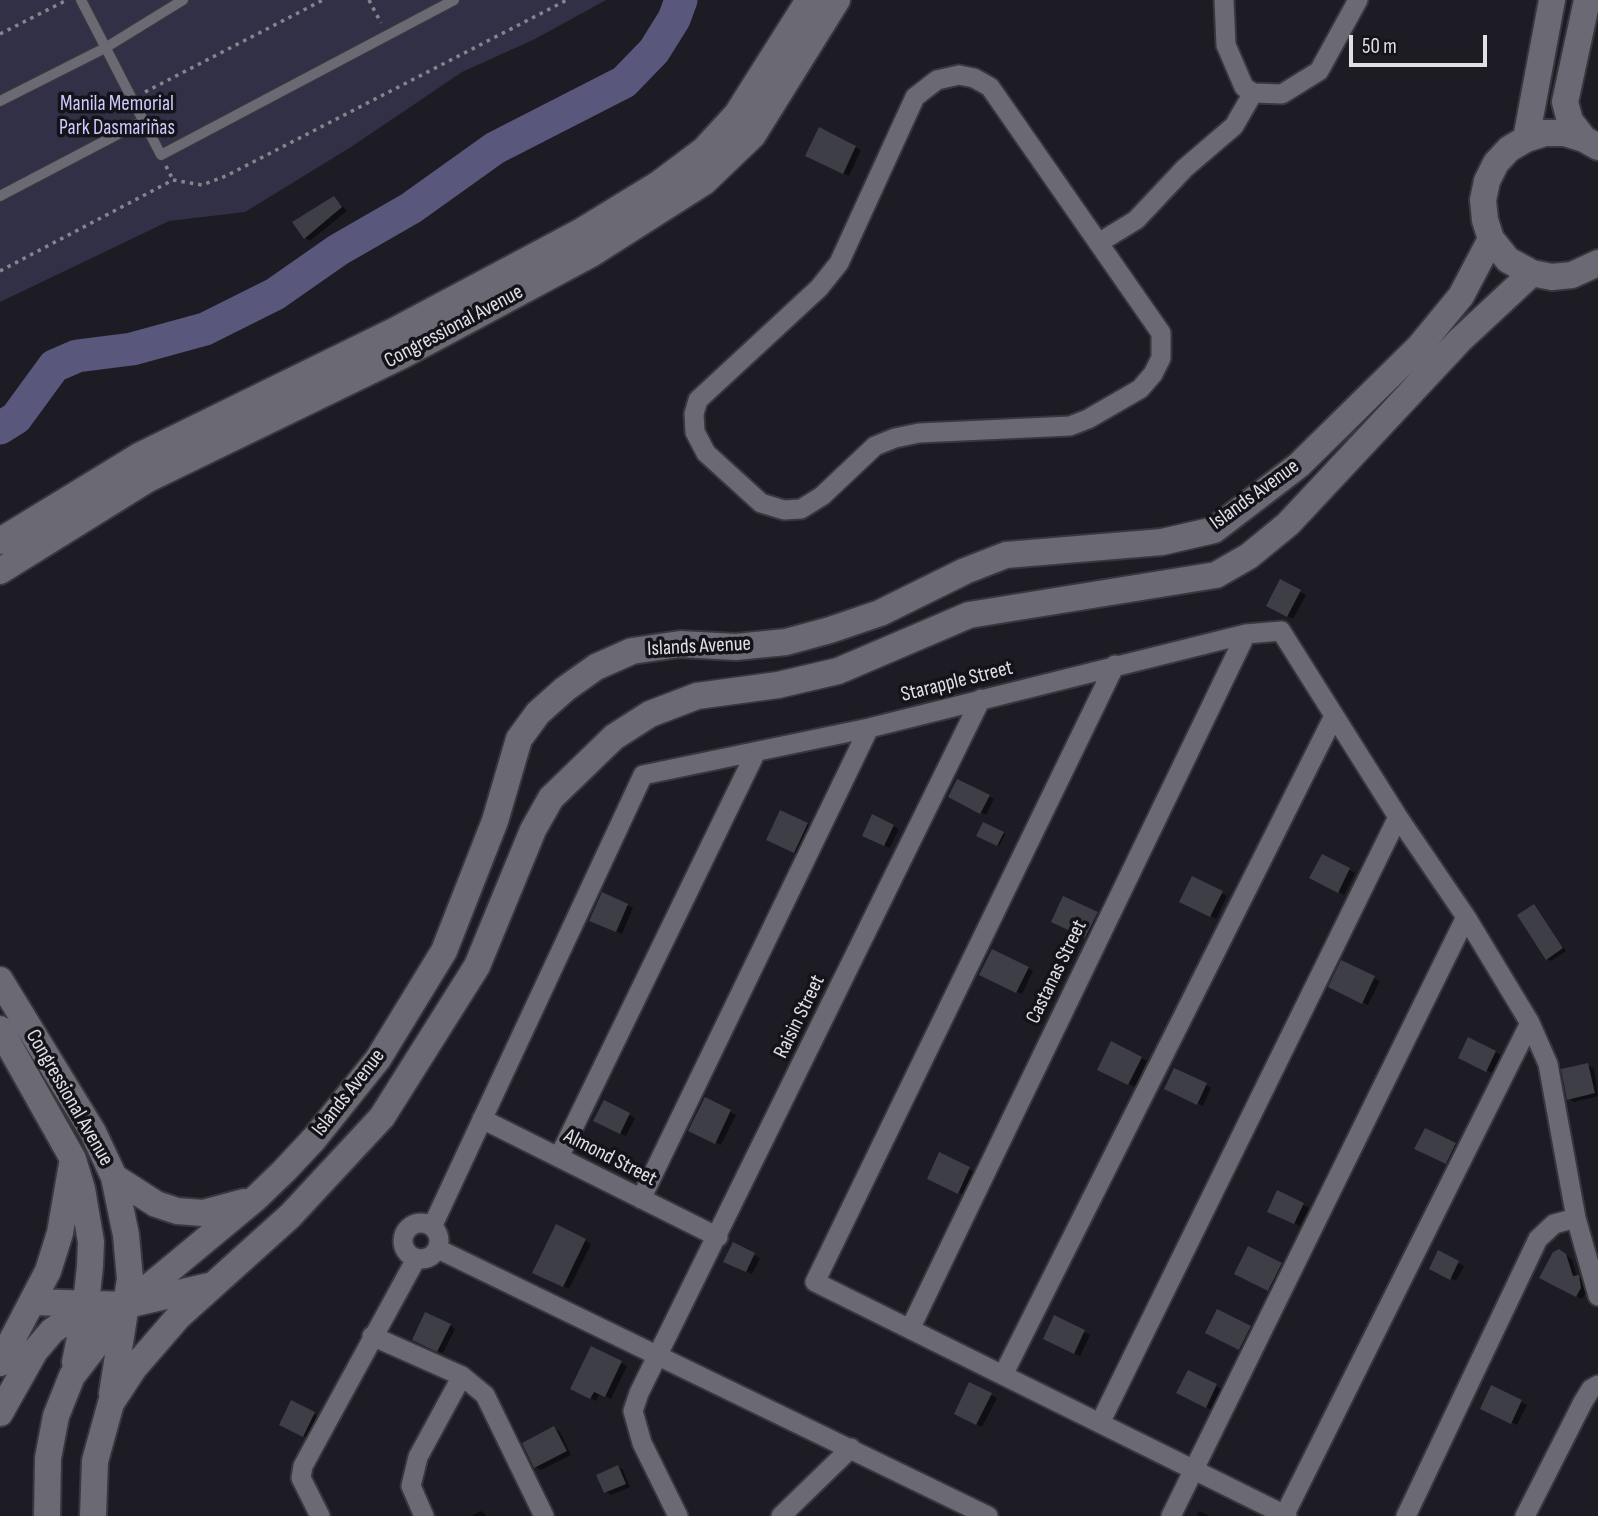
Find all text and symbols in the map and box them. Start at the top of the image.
scale bar [1353,21,1491,65]
text: 50 m [1362,34,1397,59]
park label: Manila Memorial Park Dasmariñas [59,92,175,142]
street label: Congressional Avenue [380,280,528,374]
street label: Islands Avenue [1206,454,1304,536]
street label: Islands Avenue [647,632,751,662]
street label: Starapple Street [898,656,1016,708]
street label: Castanas Street [1021,916,1093,1028]
street label: Raisin Street [769,971,831,1063]
street label: Congressional Avenue [20,1025,118,1171]
street label: Islands Avenue [307,1044,391,1142]
street label: Almond Street [559,1124,661,1192]

